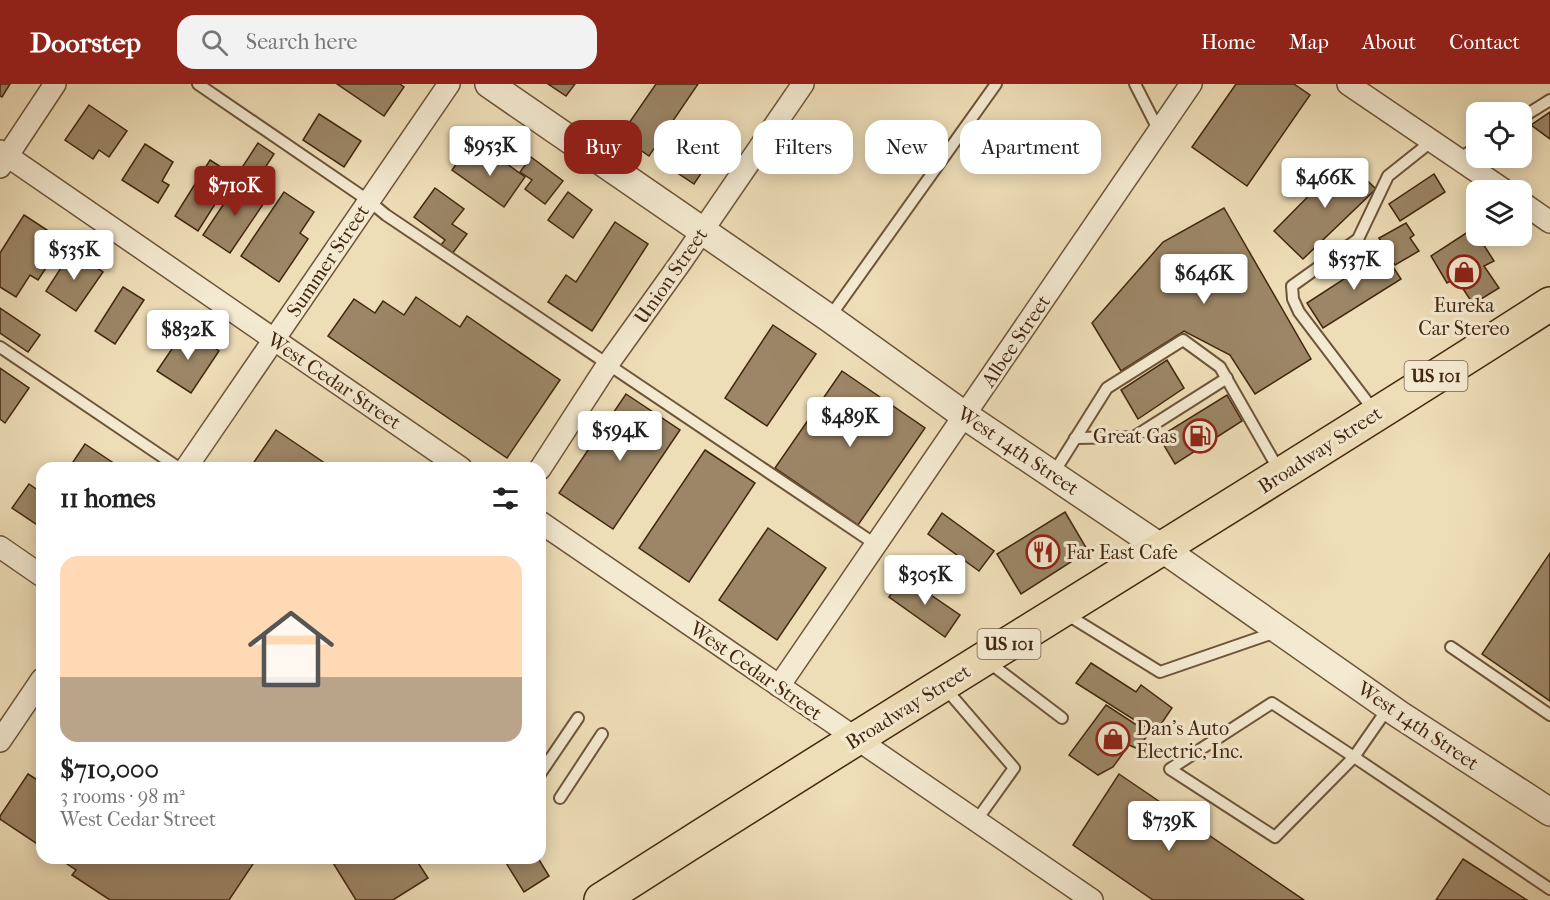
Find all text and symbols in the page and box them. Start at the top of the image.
search box [177,15,597,69]
text: Doorstep [30,26,141,59]
icon: search [198,26,231,59]
text: Search here [246,29,357,55]
text: Home [1201,30,1256,54]
text: Map [1289,30,1329,54]
text: About [1362,30,1416,54]
text: Contact [1449,30,1520,54]
map controls [1466,102,1532,246]
button: locate [1466,102,1532,168]
chip: Buy [564,120,642,174]
chip: Rent [654,120,741,174]
chip: Filters [753,120,853,174]
chip: New [865,120,948,174]
chip: Apartment [960,120,1101,174]
pin: $953K [448,126,532,177]
text: $953K [464,134,516,157]
pin: $466K [1283,158,1367,209]
pin: $710K [193,166,277,217]
text: $466K [1295,166,1355,189]
text: $710K [208,174,262,197]
button: layers [1466,180,1532,246]
street label: Summer Street [282,201,374,321]
street label: Union Street [630,224,712,328]
pin: $535K [32,230,116,281]
text: $535K [48,238,100,261]
pin: $537K [1312,240,1396,291]
text: $537K [1328,248,1380,271]
pin: $646K [1162,254,1246,305]
shop icon: Eureka Car Stereo [1446,254,1482,290]
text: $646K [1175,262,1233,285]
street label: Albee Street [976,291,1055,392]
place label: Eureka Car Stereo [1418,294,1510,340]
pin: $832K [146,310,230,361]
text: $832K [161,318,215,341]
street label: West Cedar Street [262,327,405,434]
road number: US 101 [1404,361,1468,391]
pin: $489K [808,397,892,448]
street label: West 14th Street [952,401,1083,500]
street label: Broadway Street [1254,401,1386,499]
text: $489K [821,405,879,428]
pin: $594K [578,411,662,462]
fuel station icon: Great Gas [1182,418,1218,454]
text: $594K [592,419,648,442]
place label: Great Gas [1093,425,1177,448]
icon: filters [489,482,522,515]
text: 11 homes [60,483,156,514]
restaurant icon: Far East Cafe [1025,534,1061,570]
place label: Far East Cafe [1066,541,1178,564]
pin: $305K [883,555,967,606]
text: $305K [898,563,952,586]
icon: home [237,595,345,703]
street label: West Cedar Street [685,616,827,725]
road number: US 101 [978,629,1040,659]
street label: Broadway Street [841,659,975,755]
street label: West 14th Street [1352,676,1483,775]
place label: Dan's Auto Electric, Inc. [1136,717,1243,763]
shop icon: Dan's Auto Electric, Inc. [1095,721,1131,757]
text: $710,000 [60,754,159,785]
text: 3 rooms · 98 m² [60,785,185,808]
pin: $739K [1127,801,1211,852]
text: West Cedar Street [60,808,216,831]
text: $739K [1142,809,1196,832]

